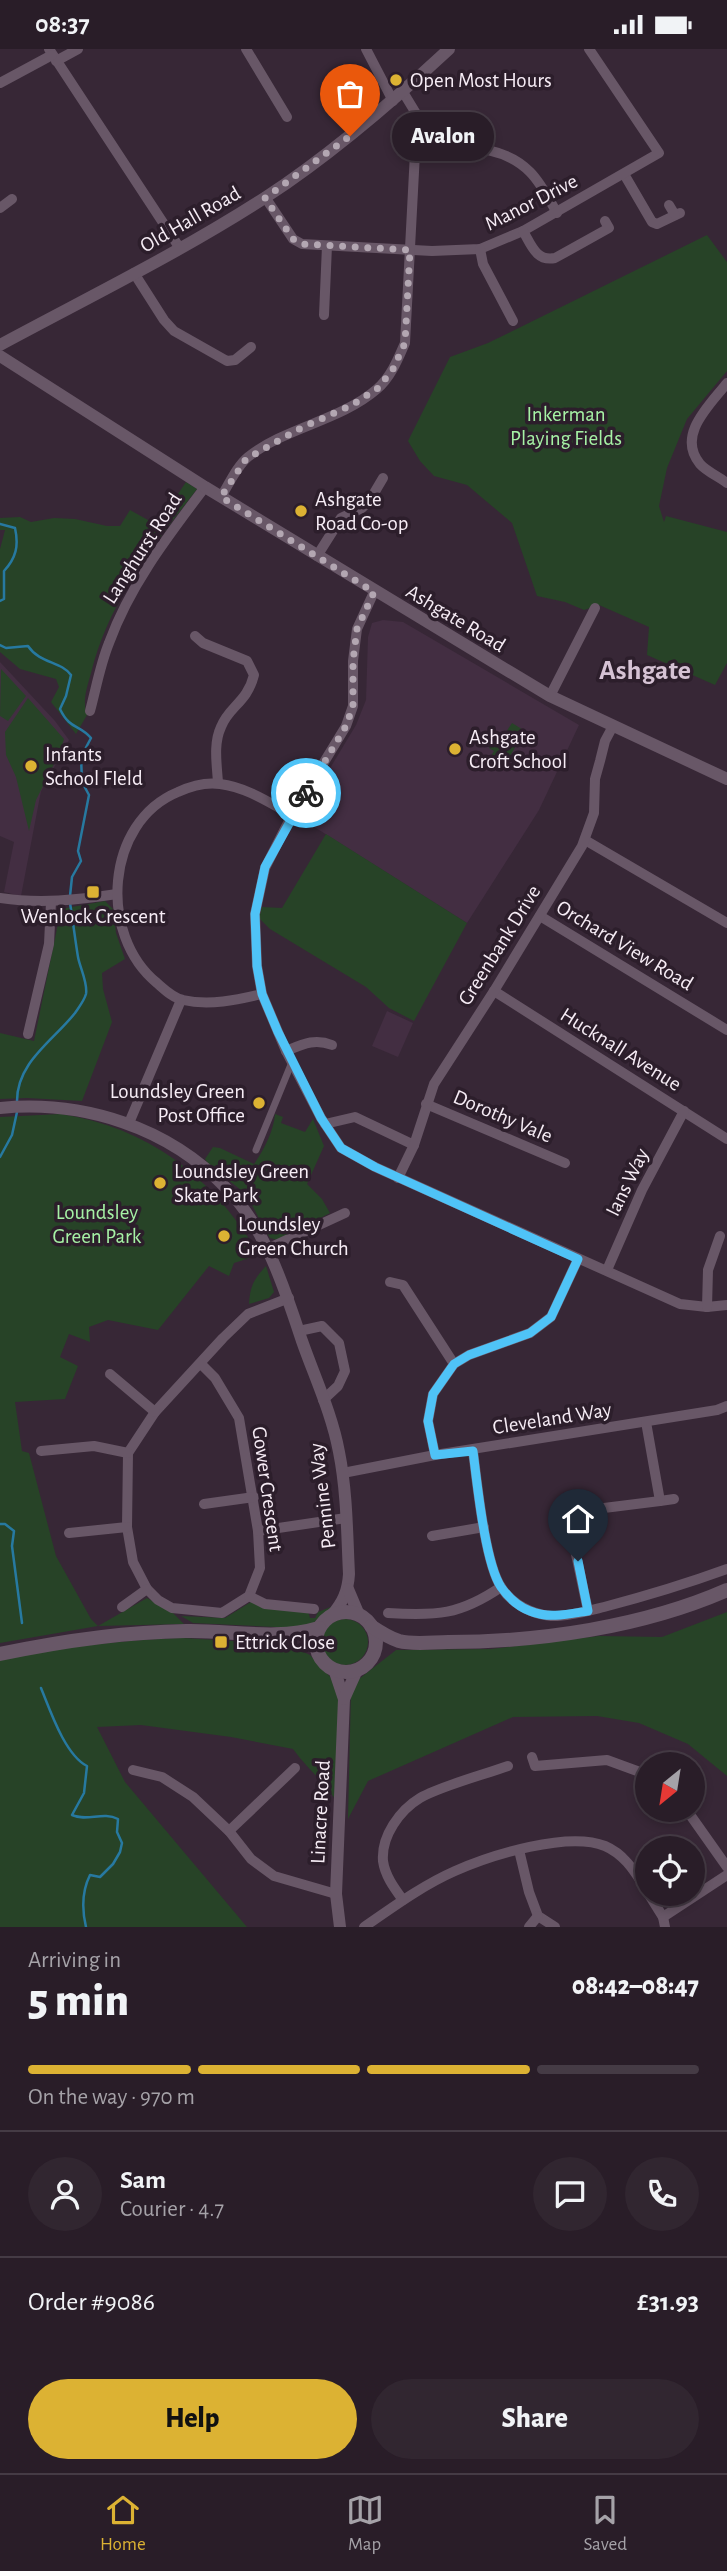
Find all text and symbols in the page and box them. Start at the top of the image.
text: 08:37 [35,11,90,37]
pin [320,64,380,136]
place label: Open Most Hours [410,70,552,91]
marker: Open Most Hours [388,72,404,88]
icon: bag [331,75,369,113]
callout: Avalon [392,111,494,161]
text: Avalon [411,125,475,148]
street label: Manor Drive [482,170,581,235]
street label: Old Hall Road [136,182,244,257]
park label: Inkerman Playing Fields [510,404,622,449]
street label: Langhurst Road [99,489,186,607]
place label: Ashgate Road Co-op [315,489,409,534]
marker: Ashgate Road Co-op [293,503,309,519]
street label: Ashgate Road [402,581,509,656]
district label: Ashgate [599,657,691,685]
place label: Ashgate Croft School [469,727,567,772]
marker: Ashgate Croft School [447,741,463,757]
place label: Infants School FIeld [45,744,143,789]
marker: Infants School FIeld [23,758,39,774]
courier [271,758,341,828]
icon: bike [287,774,325,812]
street label: Greenbank Drive [454,882,545,1009]
marker: Wenlock Crescent [85,884,101,900]
street label: Orchard View Road [553,896,697,995]
place label: Wenlock Crescent [21,906,166,927]
street label: Hucknall Avenue [557,1004,685,1095]
place label: Loundsley Green Post Office [110,1081,245,1126]
street label: Dorothy Vale [450,1086,556,1147]
marker: Loundsley Green Post Office [251,1095,267,1111]
street label: Ians Way [602,1145,653,1220]
place label: Loundsley Green Skate Park [174,1161,309,1206]
marker: Loundsley Green Skate Park [152,1175,168,1191]
park label: Loundsley Green Park [53,1202,142,1247]
place label: Loundsley Green Church [238,1214,349,1259]
marker: Loundsley Green Church [216,1228,232,1244]
street label: Cleveland Way [491,1399,613,1438]
street label: Gower Crescent [248,1425,287,1553]
street label: Pennine Way [306,1442,339,1550]
pin [548,1489,608,1561]
icon: home [559,1500,597,1538]
place label: Ettrick Close [235,1632,335,1653]
marker: Ettrick Close [213,1634,229,1650]
north arrow [635,1752,705,1822]
map controls [635,1752,705,1906]
street label: Linacre Road [307,1759,334,1864]
button: locate [635,1836,705,1906]
text: Arriving in [28,1949,121,1972]
text: 08:42–08:47 [572,1973,699,1999]
text: 5 min [28,1978,129,2024]
text: On the way · 970 m [28,2086,195,2109]
button: person [28,2157,102,2231]
button: chat [533,2157,607,2231]
button: phone [625,2157,699,2231]
text: Sam [120,2167,166,2193]
text: Courier · 4.7 [120,2198,224,2221]
text: Order #9086 [28,2289,155,2315]
text: £31.93 [637,2289,699,2315]
button: Help [28,2379,357,2459]
button: Share [371,2379,699,2459]
tab: Home [100,2491,146,2556]
tab: Map [346,2491,384,2556]
tab: Saved [584,2491,627,2556]

